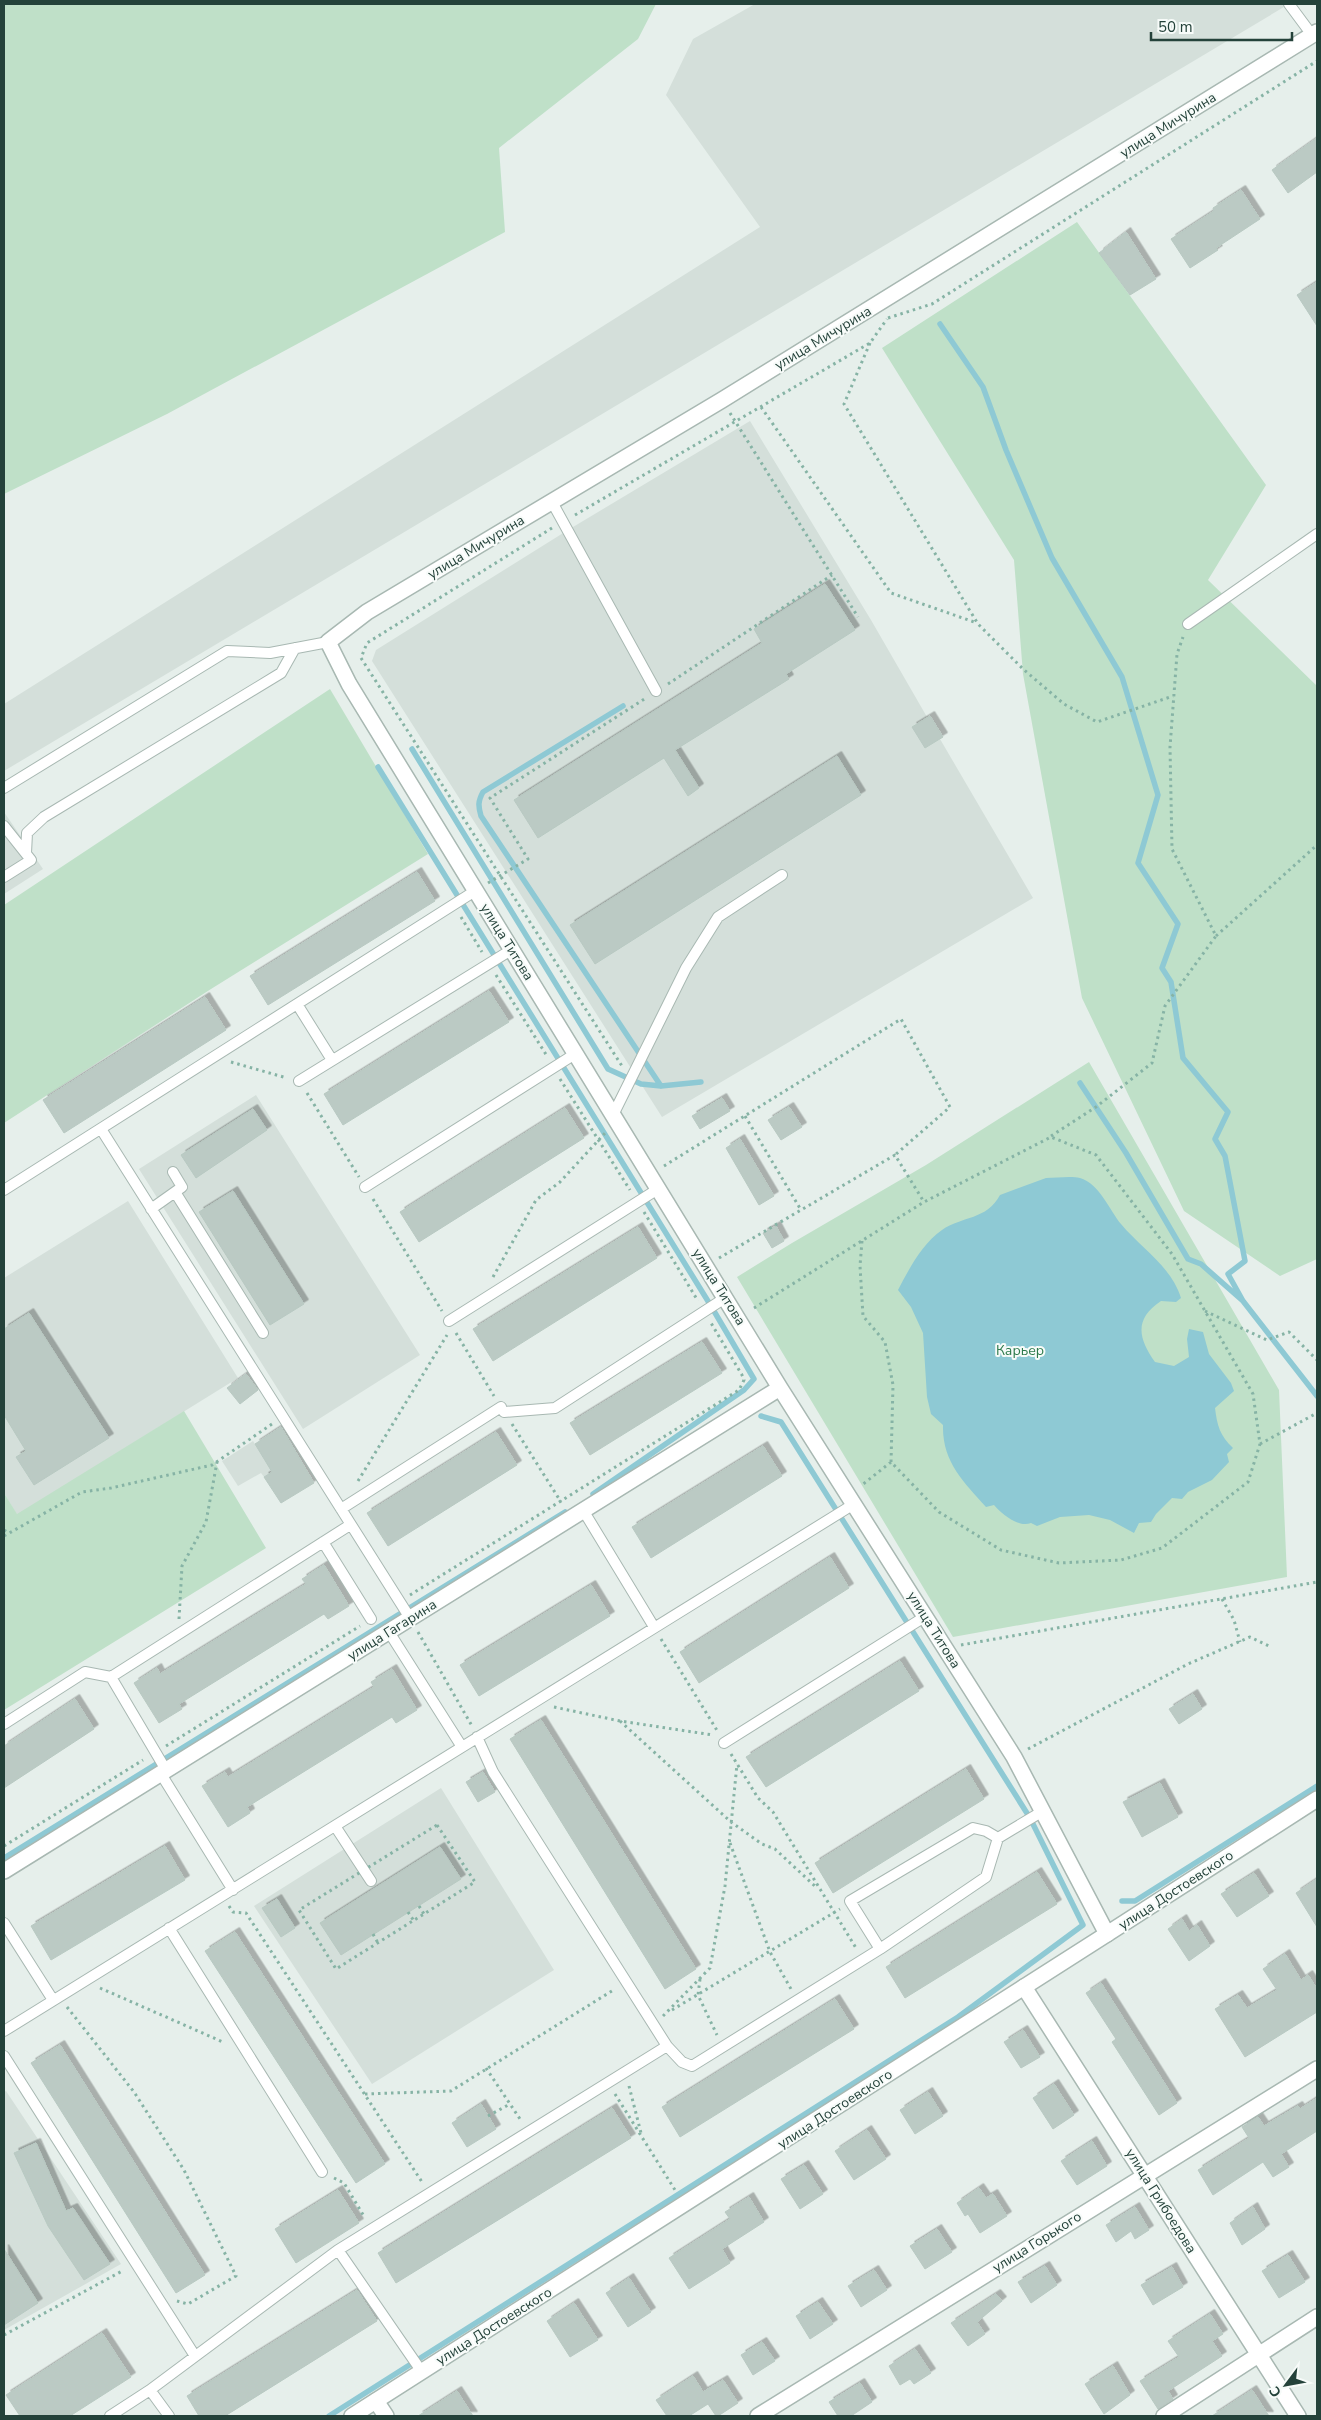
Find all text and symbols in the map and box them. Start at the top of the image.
scale bar [1151,10,1292,42]
text: 50 m [1158,17,1193,37]
street label: улица Мичурина [1116,88,1220,162]
street label: улица Мичурина [771,302,875,374]
street label: улица Мичурина [424,511,528,583]
street label: улица Титова [476,900,538,984]
street label: улица Титова [688,1245,750,1329]
park label: Карьер [996,1341,1044,1360]
street label: улица Титова [903,1588,965,1672]
street label: улица Гагарина [344,1595,440,1665]
street label: улица Достоевского [1115,1846,1237,1934]
street label: улица Достоевского [774,2065,896,2153]
street label: улица Грибоедова [1121,2145,1201,2257]
street label: улица Горького [989,2207,1085,2277]
street label: улица Достоевского [432,2283,556,2369]
north arrow [1261,2360,1311,2410]
text: С [1265,2382,1286,2401]

